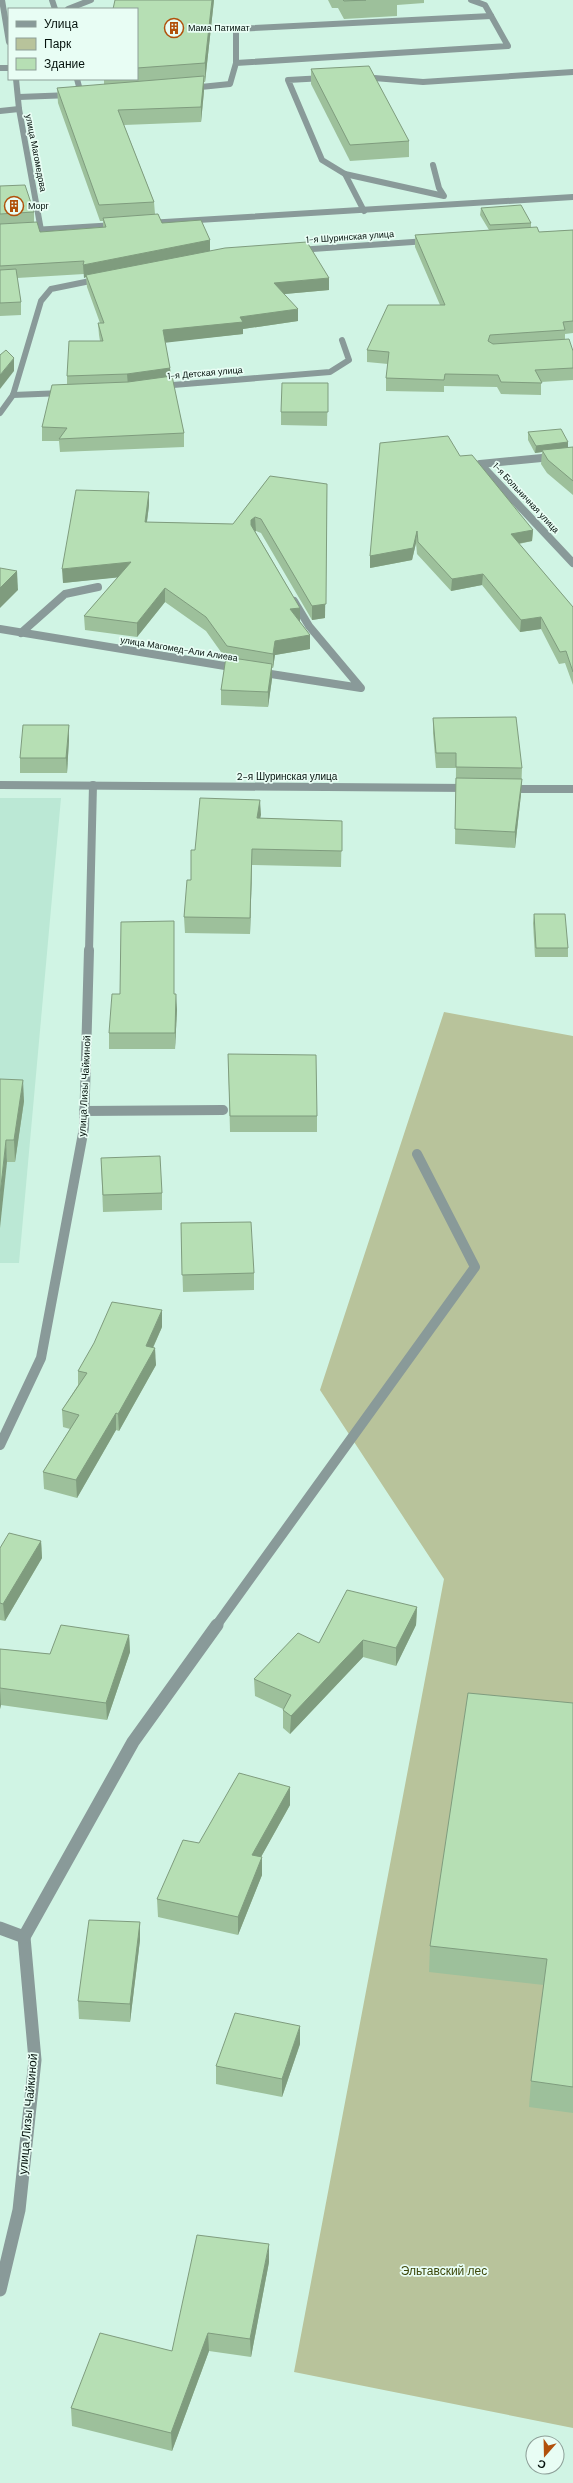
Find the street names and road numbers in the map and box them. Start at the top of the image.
street label: улица Магомедова [23,113,49,193]
street label: 1-я Шуринская улица [306,228,394,246]
street label: 1-я Детская улица [167,364,243,382]
street label: 1-я Больничная улица [490,460,562,536]
street label: улица Магомед-Али Алиева [119,634,239,664]
street label: 2-я Шуринская улица [237,770,338,783]
street label: улица Лизы Чайкиной [75,1035,94,1137]
street label: улица Лизы Чайкиной [15,2053,41,2175]

